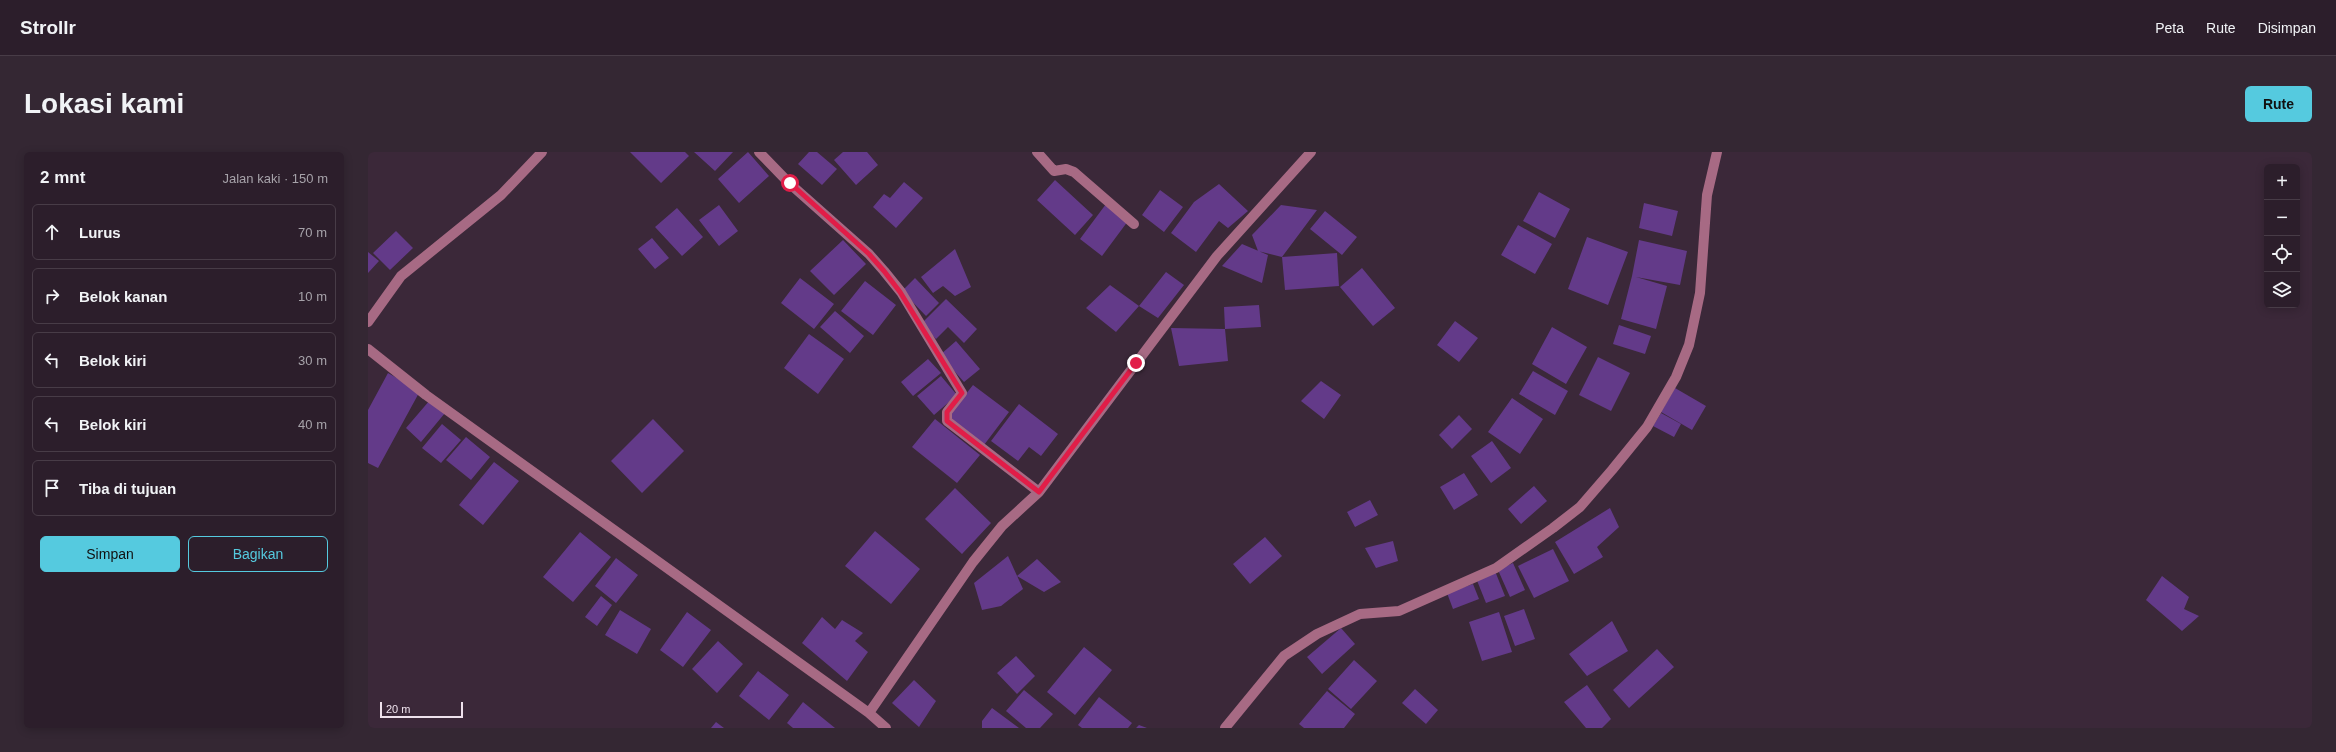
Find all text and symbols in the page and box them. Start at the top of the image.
text: Strollr [20,17,76,38]
text: Peta [2155,20,2184,36]
text: Rute [2206,20,2236,36]
text: Disimpan [2258,20,2316,36]
button: Rute [2245,86,2312,122]
text: Lokasi kami [24,88,184,119]
map controls [2264,164,2300,308]
button: + [2264,164,2300,200]
text: 2 mnt [40,168,85,187]
text: Jalan kaki · 150 m [223,171,328,186]
route start [781,174,799,192]
button: − [2264,200,2300,236]
icon: ahead [41,221,63,243]
text: Lurus [79,224,121,241]
text: 70 m [298,225,327,240]
button: locate [2264,236,2300,272]
button: layers [2264,272,2300,308]
icon: right [41,285,63,307]
text: Belok kanan [79,288,167,305]
text: 10 m [298,289,327,304]
icon: left [41,349,63,371]
text: Belok kiri [79,352,147,369]
text: 30 m [298,353,327,368]
route end [1127,354,1145,372]
icon: left [41,413,63,435]
text: Belok kiri [79,416,147,433]
text: 40 m [298,417,327,432]
icon: arrive [41,477,63,499]
text: Tiba di tujuan [79,480,176,497]
button: Simpan [40,536,180,572]
button: Bagikan [188,536,328,572]
scale bar [380,700,463,719]
text: 20 m [386,703,410,715]

